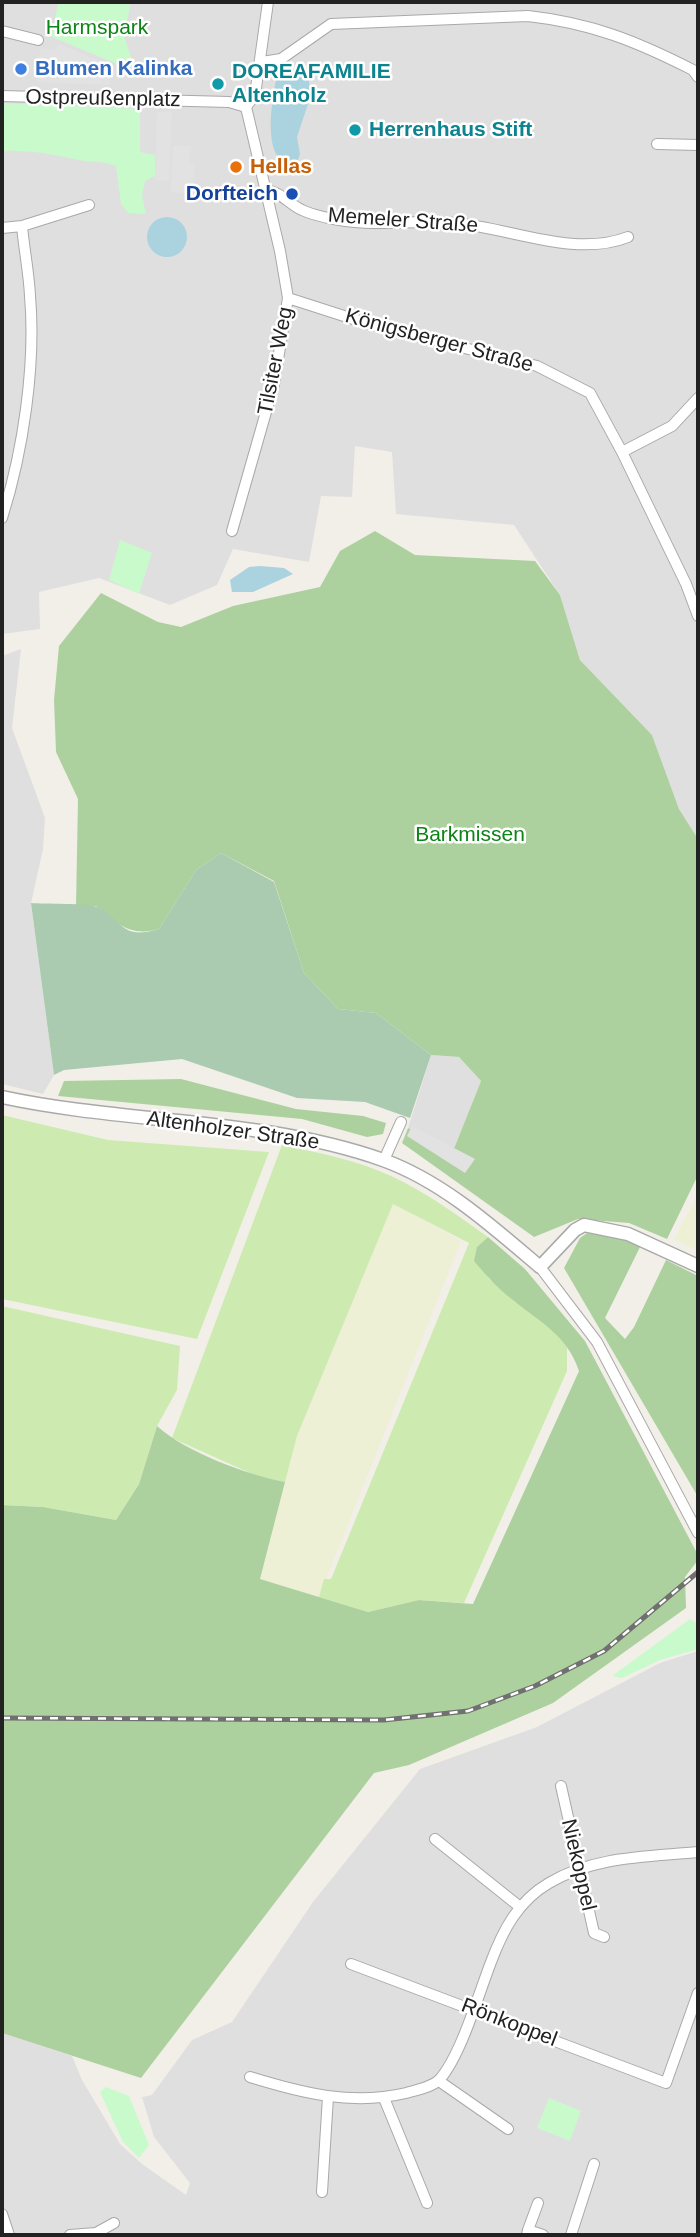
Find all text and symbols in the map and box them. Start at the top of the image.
park label: Harmspark [46,15,148,41]
place label: Blumen Kalinka [35,56,193,82]
place label: DOREAFAMILIE Altenholz [232,59,391,109]
marker: Blumen Kalinka [13,61,29,77]
marker: DOREAFAMILIE Altenholz [210,76,226,92]
street label: Ostpreußenplatz [25,85,181,113]
place label: Herrenhaus Stift [369,117,532,143]
marker: Herrenhaus Stift [347,122,363,138]
place label: Hellas [250,154,312,180]
marker: Hellas [228,159,244,175]
place label: Dorfteich [186,181,278,207]
marker: Dorfteich [284,186,300,202]
street label: Memeler Straße [327,203,479,239]
street label: Königsberger Straße [342,304,536,378]
street label: Tilsiter Weg [253,305,299,417]
park label: Barkmissen [415,822,525,848]
street label: Altenholzer Straße [145,1106,321,1156]
street label: Niekoppel [555,1817,601,1913]
street label: Rönkoppel [458,1993,560,2053]

